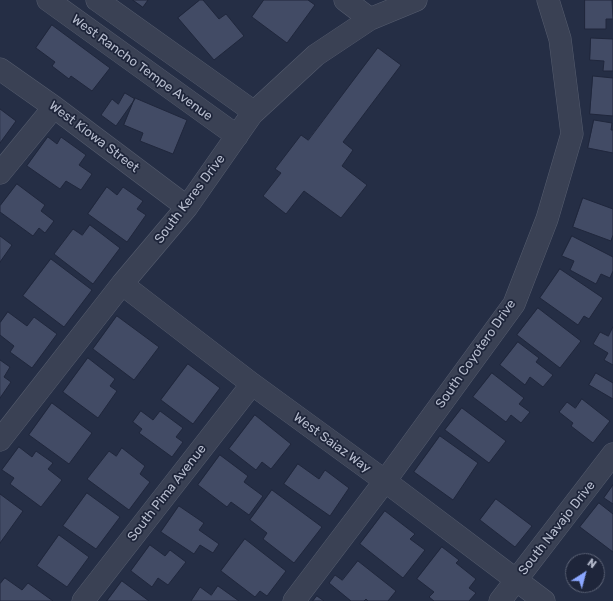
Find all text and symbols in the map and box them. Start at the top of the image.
street label: West Rancho Tempe Avenue [68,12,216,124]
street label: West Kiowa Street [46,98,142,176]
street label: South Keres Drive [151,151,229,247]
street label: South Coyotero Drive [433,297,519,411]
street label: West Saiaz Way [290,410,374,476]
street label: South Pima Avenue [124,442,210,544]
street label: South Navajo Drive [515,478,599,578]
north arrow [565,553,605,593]

